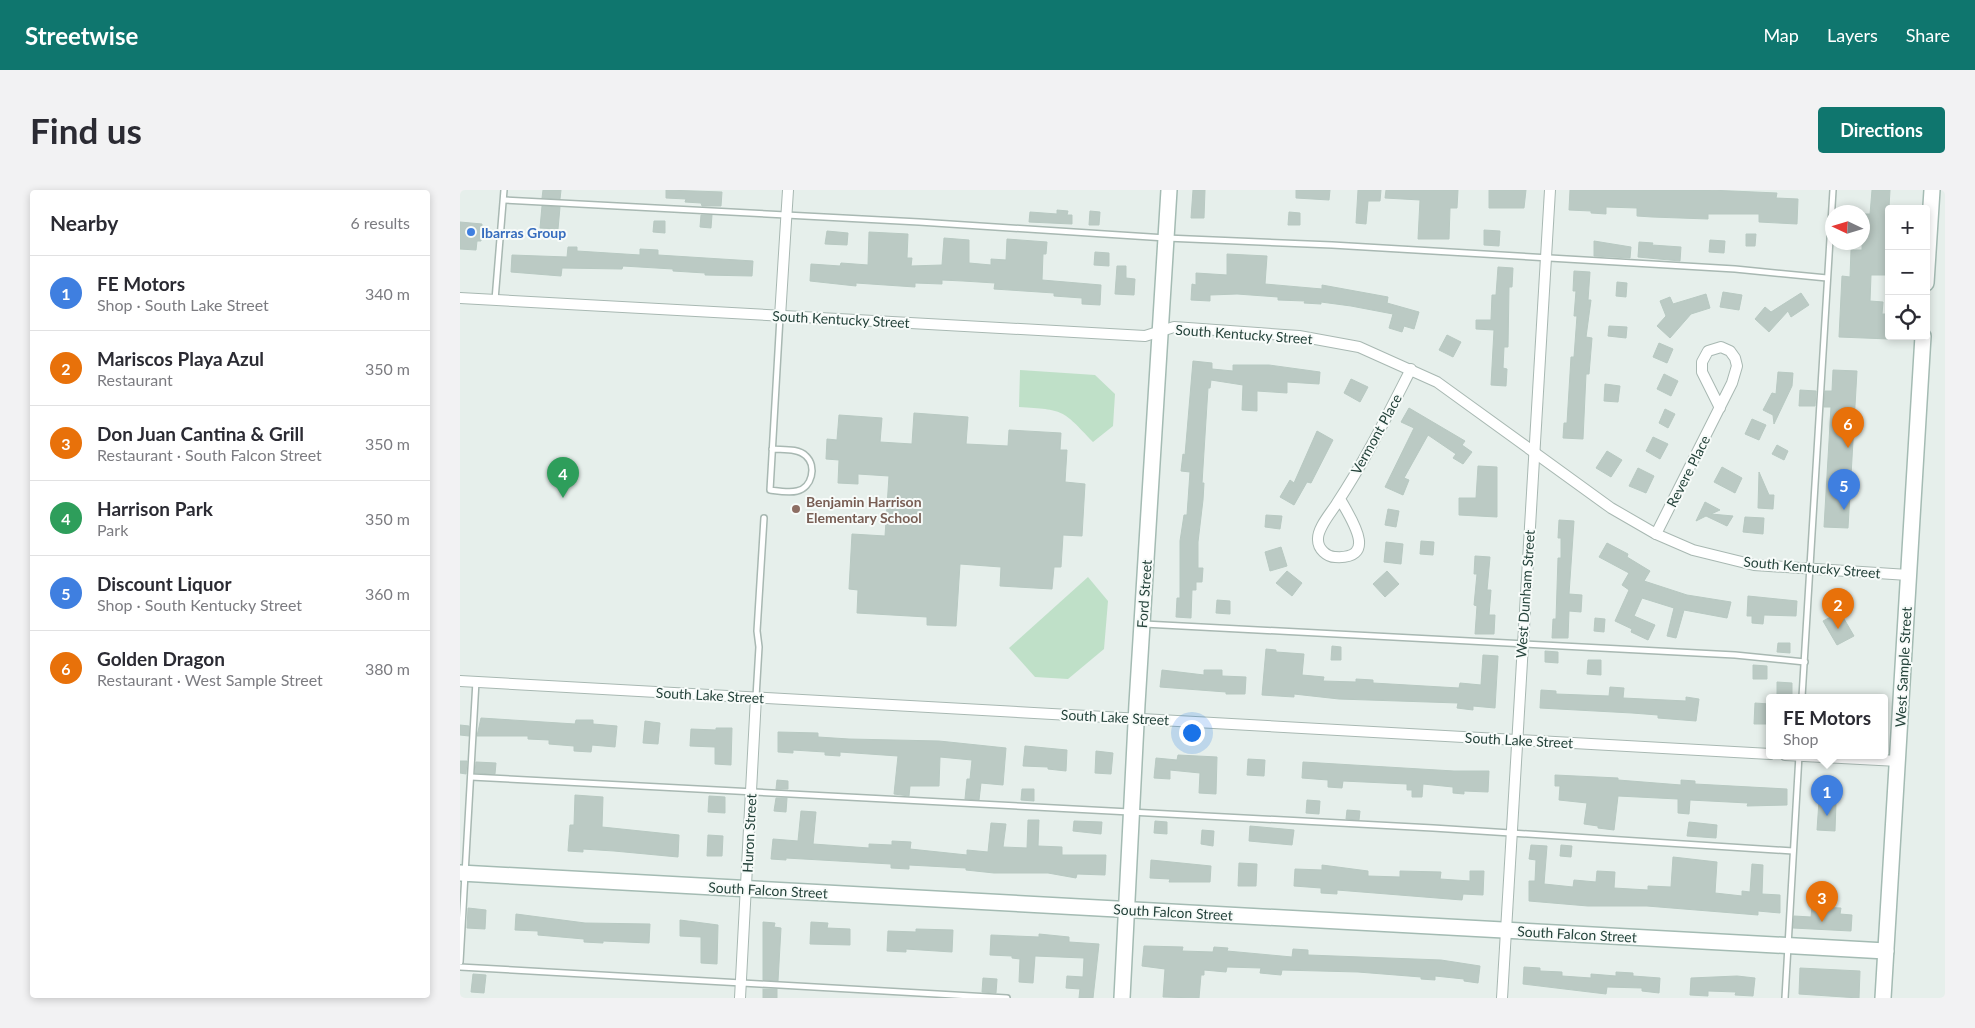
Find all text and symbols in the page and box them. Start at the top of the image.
text: Streetwise [25,21,138,50]
text: Map [1763,24,1799,46]
text: Layers [1827,24,1878,46]
text: Share [1906,24,1950,46]
button: Directions [1818,107,1945,153]
text: Find us [30,109,142,151]
north arrow [1825,205,1870,250]
map controls [1885,205,1930,340]
button: + [1885,205,1930,250]
text: Nearby [50,210,118,235]
text: 6 results [350,213,410,232]
place label: Ibarras Group [481,224,566,241]
marker: Ibarras Group [465,226,477,238]
button: − [1885,250,1930,295]
text: FE Motors [97,272,185,295]
text: 1 [61,284,71,303]
text: 340 m [365,284,410,303]
text: Shop · South Lake Street [97,295,269,314]
button: locate [1885,295,1930,340]
street label: South Kentucky Street [772,307,910,331]
street label: South Kentucky Street [1175,321,1313,347]
text: Mariscos Playa Azul [97,347,264,370]
text: 2 [61,359,71,378]
text: 350 m [365,359,410,378]
text: Restaurant [97,370,173,389]
street label: Vermont Place [1347,391,1405,477]
pin: 6 [1832,407,1864,448]
text: Don Juan Cantina & Grill [97,422,304,445]
street label: Revere Place [1663,432,1713,510]
text: 3 [61,434,71,453]
text: 350 m [365,434,410,453]
text: Restaurant · South Falcon Street [97,445,322,464]
pin: 4 [547,457,579,498]
pin: 5 [1828,469,1860,510]
place label: Benjamin Harrison Elementary School [806,493,922,526]
text: Harrison Park [97,497,213,520]
marker: Benjamin Harrison Elementary School [790,503,802,515]
text: 4 [61,509,71,528]
text: 350 m [365,509,410,528]
text: Park [97,520,128,539]
street label: West Dunham Street [1512,529,1538,659]
street label: South Kentucky Street [1743,553,1881,581]
street label: Ford Street [1133,559,1155,629]
text: Discount Liquor [97,572,232,595]
text: 5 [61,584,71,603]
text: 360 m [365,584,410,603]
pin: 2 [1822,588,1854,629]
text: Shop · South Kentucky Street [97,595,302,614]
street label: West Sample Street [1891,606,1915,728]
text: Golden Dragon [97,647,225,670]
text: 6 [61,659,71,678]
text: 380 m [365,659,410,678]
text: Restaurant · West Sample Street [97,670,323,689]
street label: South Lake Street [655,684,765,706]
popup [1766,694,1888,759]
street label: South Lake Street [1060,706,1170,728]
text: FE Motors [1783,706,1871,729]
your location [1179,720,1205,746]
street label: South Lake Street [1464,729,1574,751]
text: Shop [1783,729,1819,748]
pin: 1 [1811,775,1843,816]
street label: Huron Street [738,793,760,873]
street label: South Falcon Street [708,878,828,902]
pin: 3 [1806,881,1838,922]
street label: South Falcon Street [1113,900,1233,924]
street label: South Falcon Street [1517,922,1637,946]

